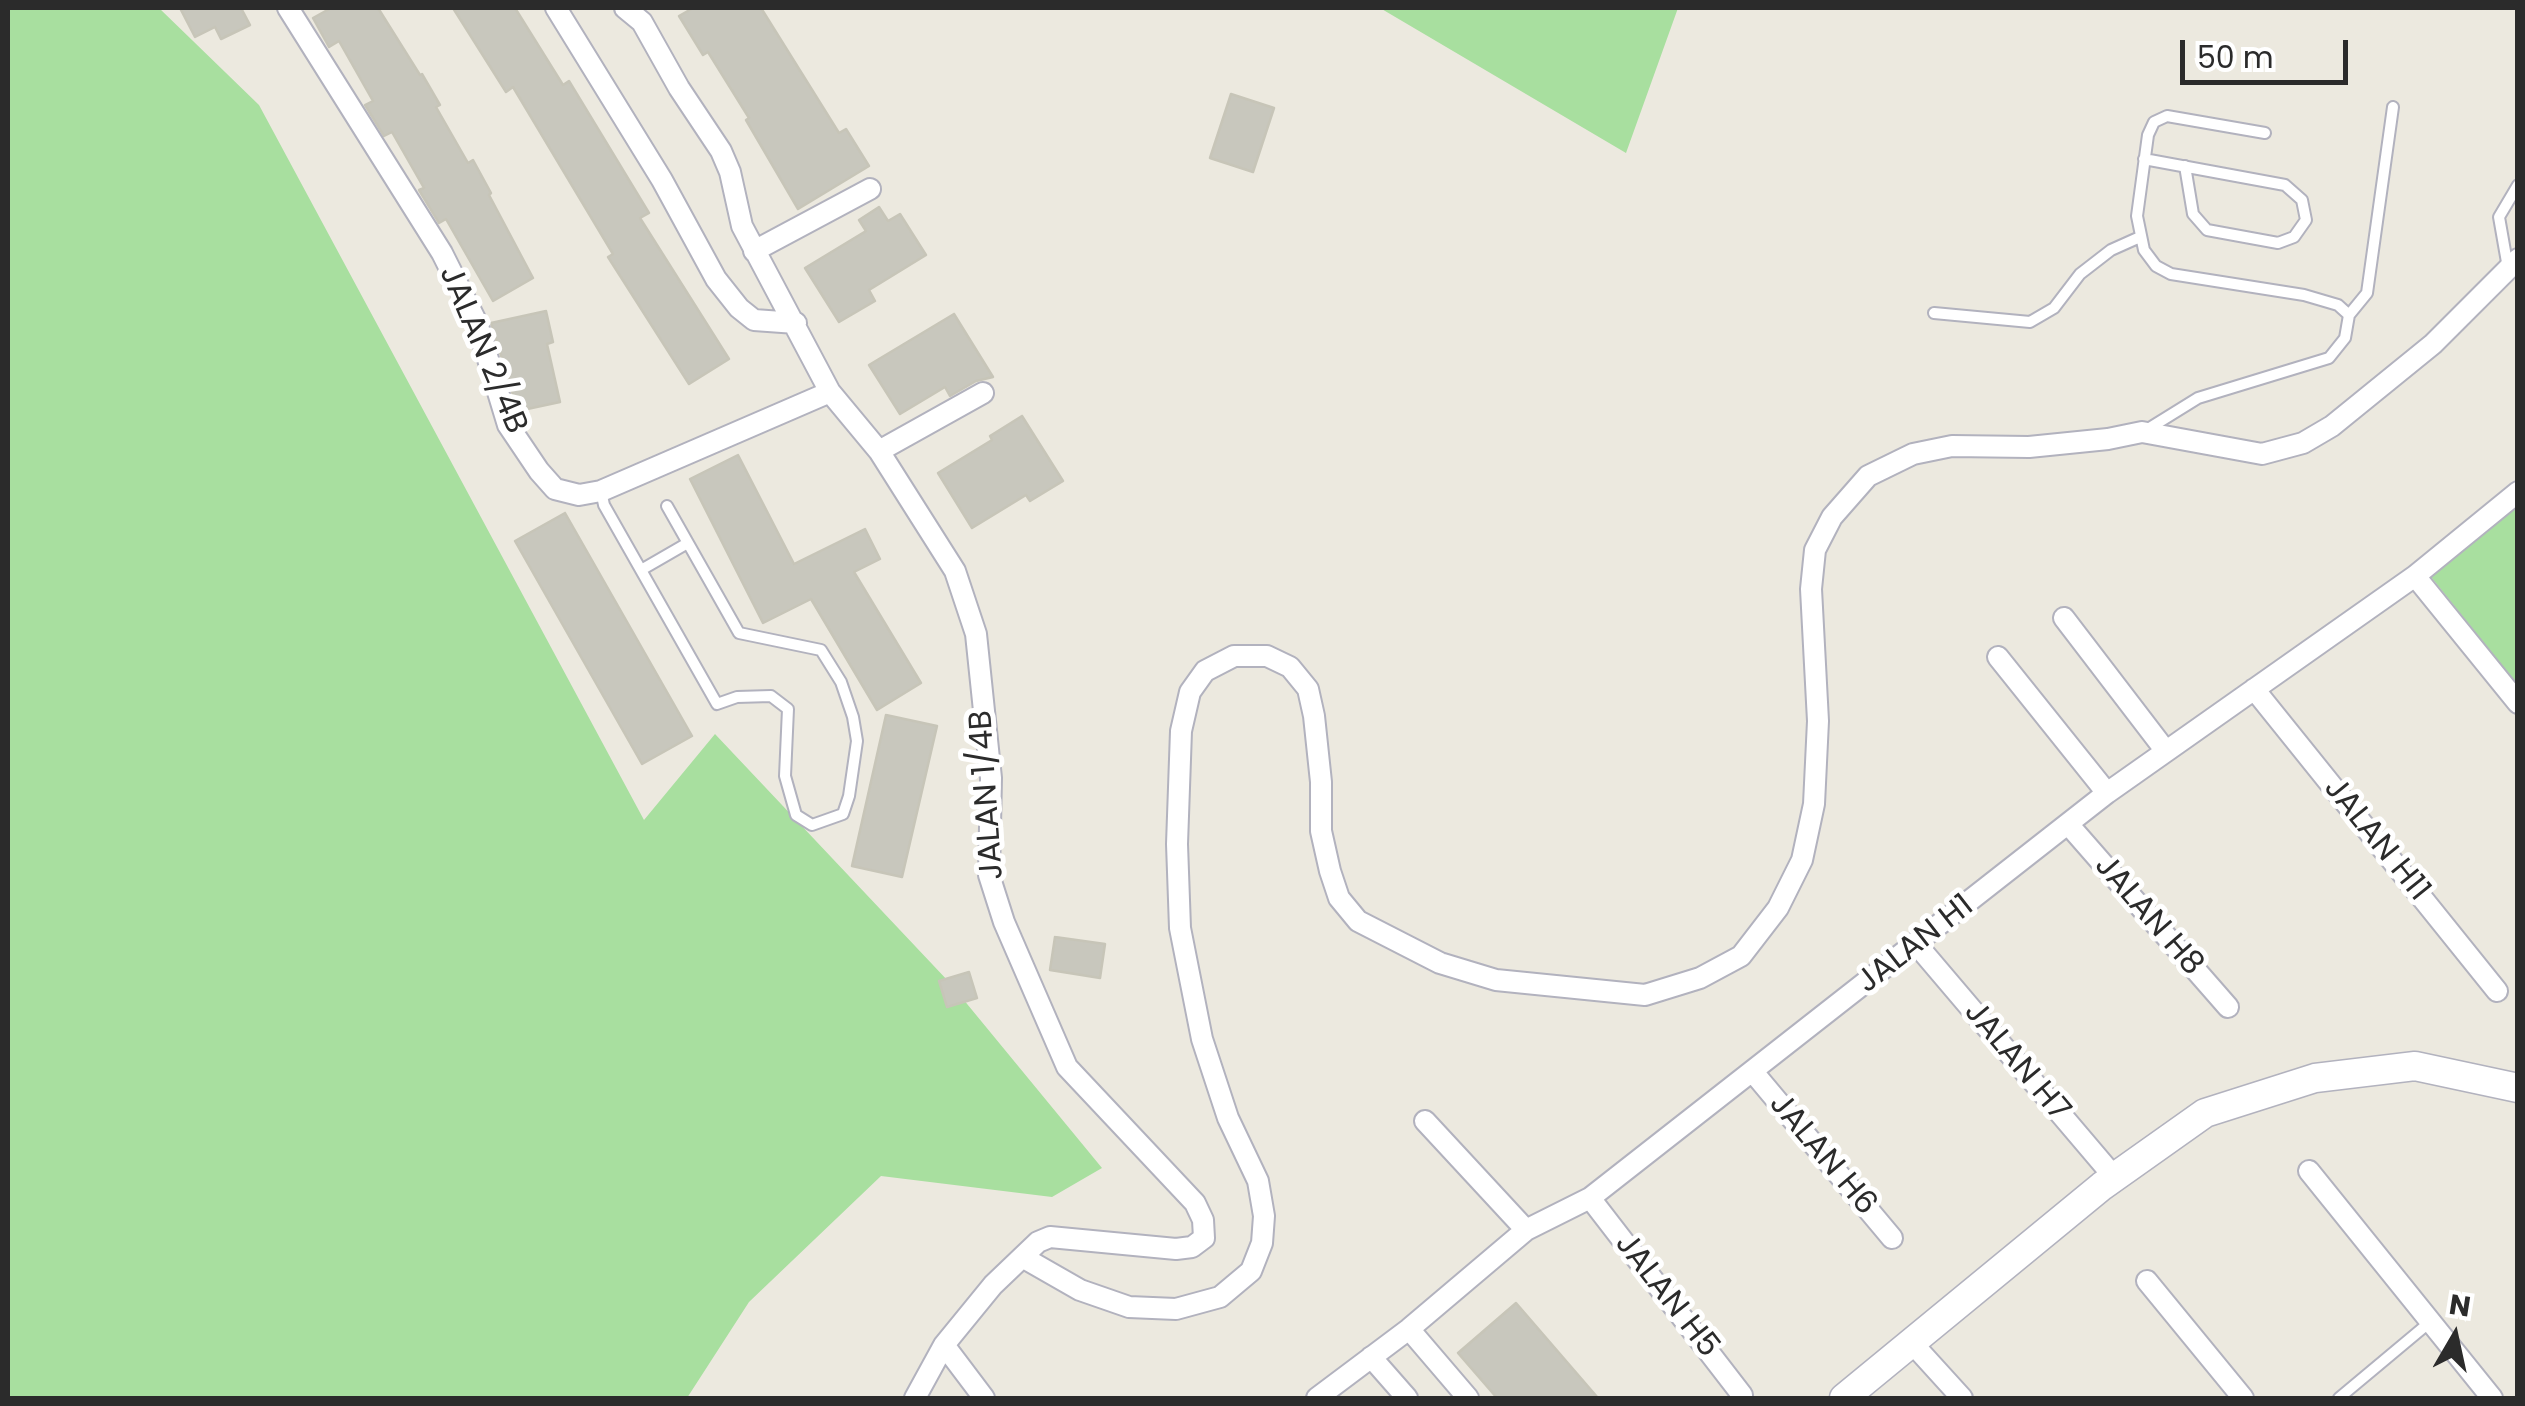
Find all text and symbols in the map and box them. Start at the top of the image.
scale bar [2185,20,2352,82]
text: 50 m [2197,36,2274,79]
street label: JALAN 2/4B [429,260,535,440]
street label: JALAN 1/4B [963,709,1013,881]
street label: JALAN H11 [2315,771,2437,909]
street label: JALAN H8 [2085,848,2211,984]
street label: JALAN H1 [1850,888,1982,1002]
street label: JALAN H7 [1955,994,2077,1130]
street label: JALAN H6 [1760,1086,1884,1224]
street label: JALAN H5 [1606,1226,1726,1366]
text: N [2446,1285,2473,1327]
north arrow [2405,1286,2505,1386]

